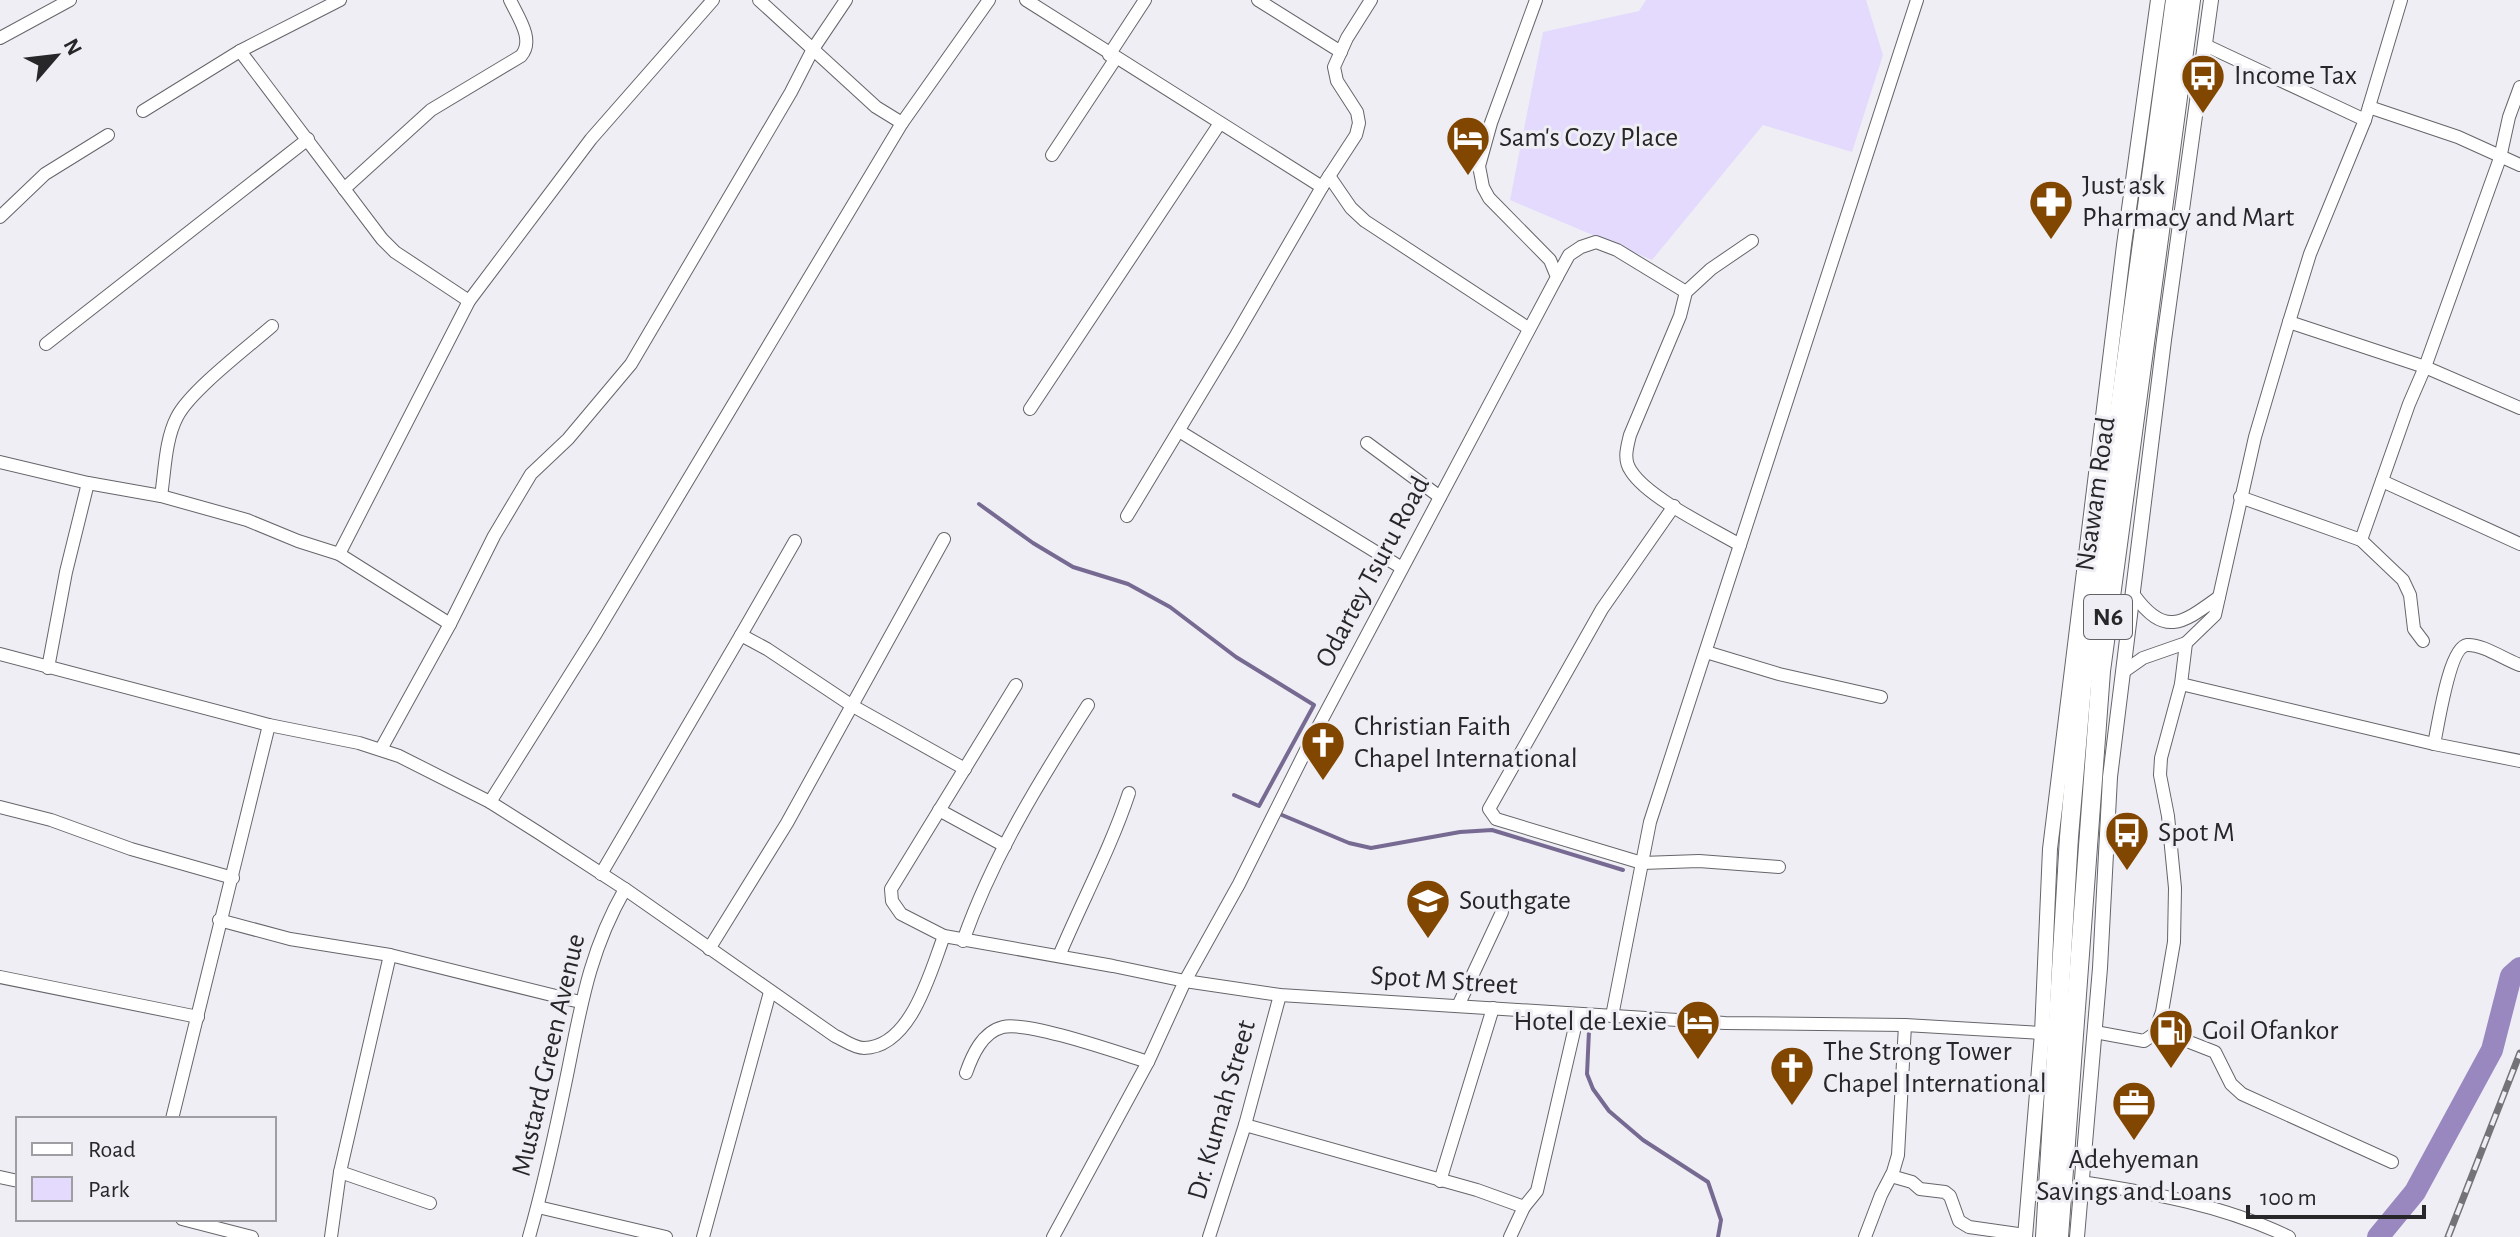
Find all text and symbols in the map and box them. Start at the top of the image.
north arrow [16,16,96,96]
text: N [59,35,86,59]
bus stop icon: Income Tax [2179,52,2227,115]
place label: Income Tax [2234,62,2357,90]
hotel icon: Sam's Cozy Place [1444,114,1492,177]
place label: Sam's Cozy Place [1499,124,1678,152]
place label: Just ask Pharmacy and Mart [2082,172,2294,232]
pharmacy icon: Just ask Pharmacy and Mart [2027,178,2075,241]
street label: Nsawam Road [2071,415,2121,573]
street label: Odartey Tsuru Road [1311,472,1435,672]
road number: N6 [2084,595,2132,639]
place label: Christian Faith Chapel International [1354,713,1578,773]
church icon: Christian Faith Chapel International [1299,719,1347,782]
bus stop icon: Spot M [2103,809,2151,872]
place label: Spot M [2158,819,2235,847]
school or university icon: Southgate [1404,877,1452,940]
place label: Southgate [1459,887,1571,915]
street label: Mustard Green Avenue [508,931,590,1179]
street label: Spot M Street [1369,962,1519,1000]
hotel icon: Hotel de Lexie [1674,998,1722,1061]
fuel station icon: Goil Ofankor [2147,1007,2195,1070]
place label: Hotel de Lexie [1514,1008,1667,1036]
street label: Dr. Kumah Street [1183,1017,1261,1203]
place label: Goil Ofankor [2202,1017,2338,1045]
place label: The Strong Tower Chapel International [1823,1038,2047,1098]
church icon: The Strong Tower Chapel International [1768,1044,1816,1107]
office icon: Adehyeman Savings and Loans [2110,1079,2158,1142]
legend [16,1117,276,1221]
text: Road [88,1138,136,1162]
place label: Adehyeman Savings and Loans [2036,1146,2232,1206]
scale bar [2248,1169,2424,1219]
text: Park [88,1178,129,1202]
text: 100 m [2260,1186,2317,1210]

